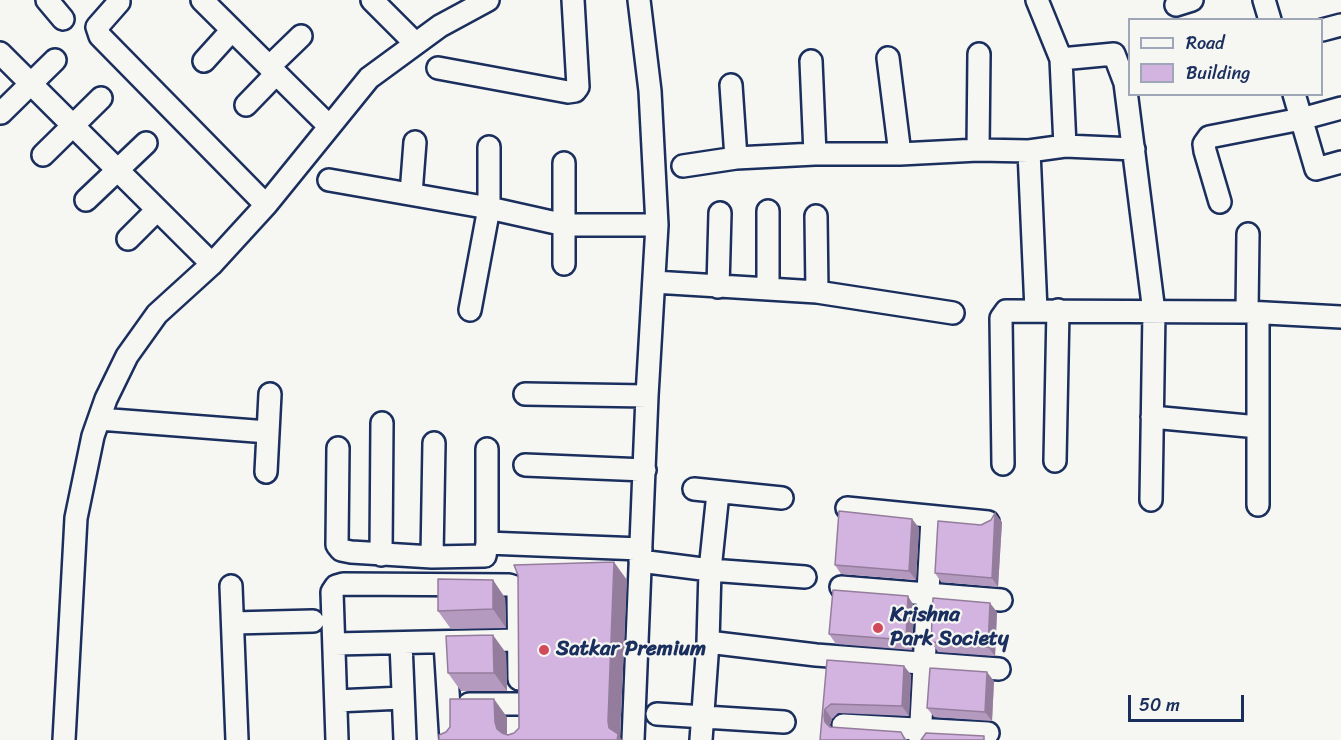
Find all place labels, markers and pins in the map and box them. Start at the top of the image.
place label: Krishna Park Society [890,603,1009,653]
marker: Krishna Park Society [871,621,885,635]
place label: Satkar Premium [556,637,706,663]
marker: Satkar Premium [537,643,551,657]

